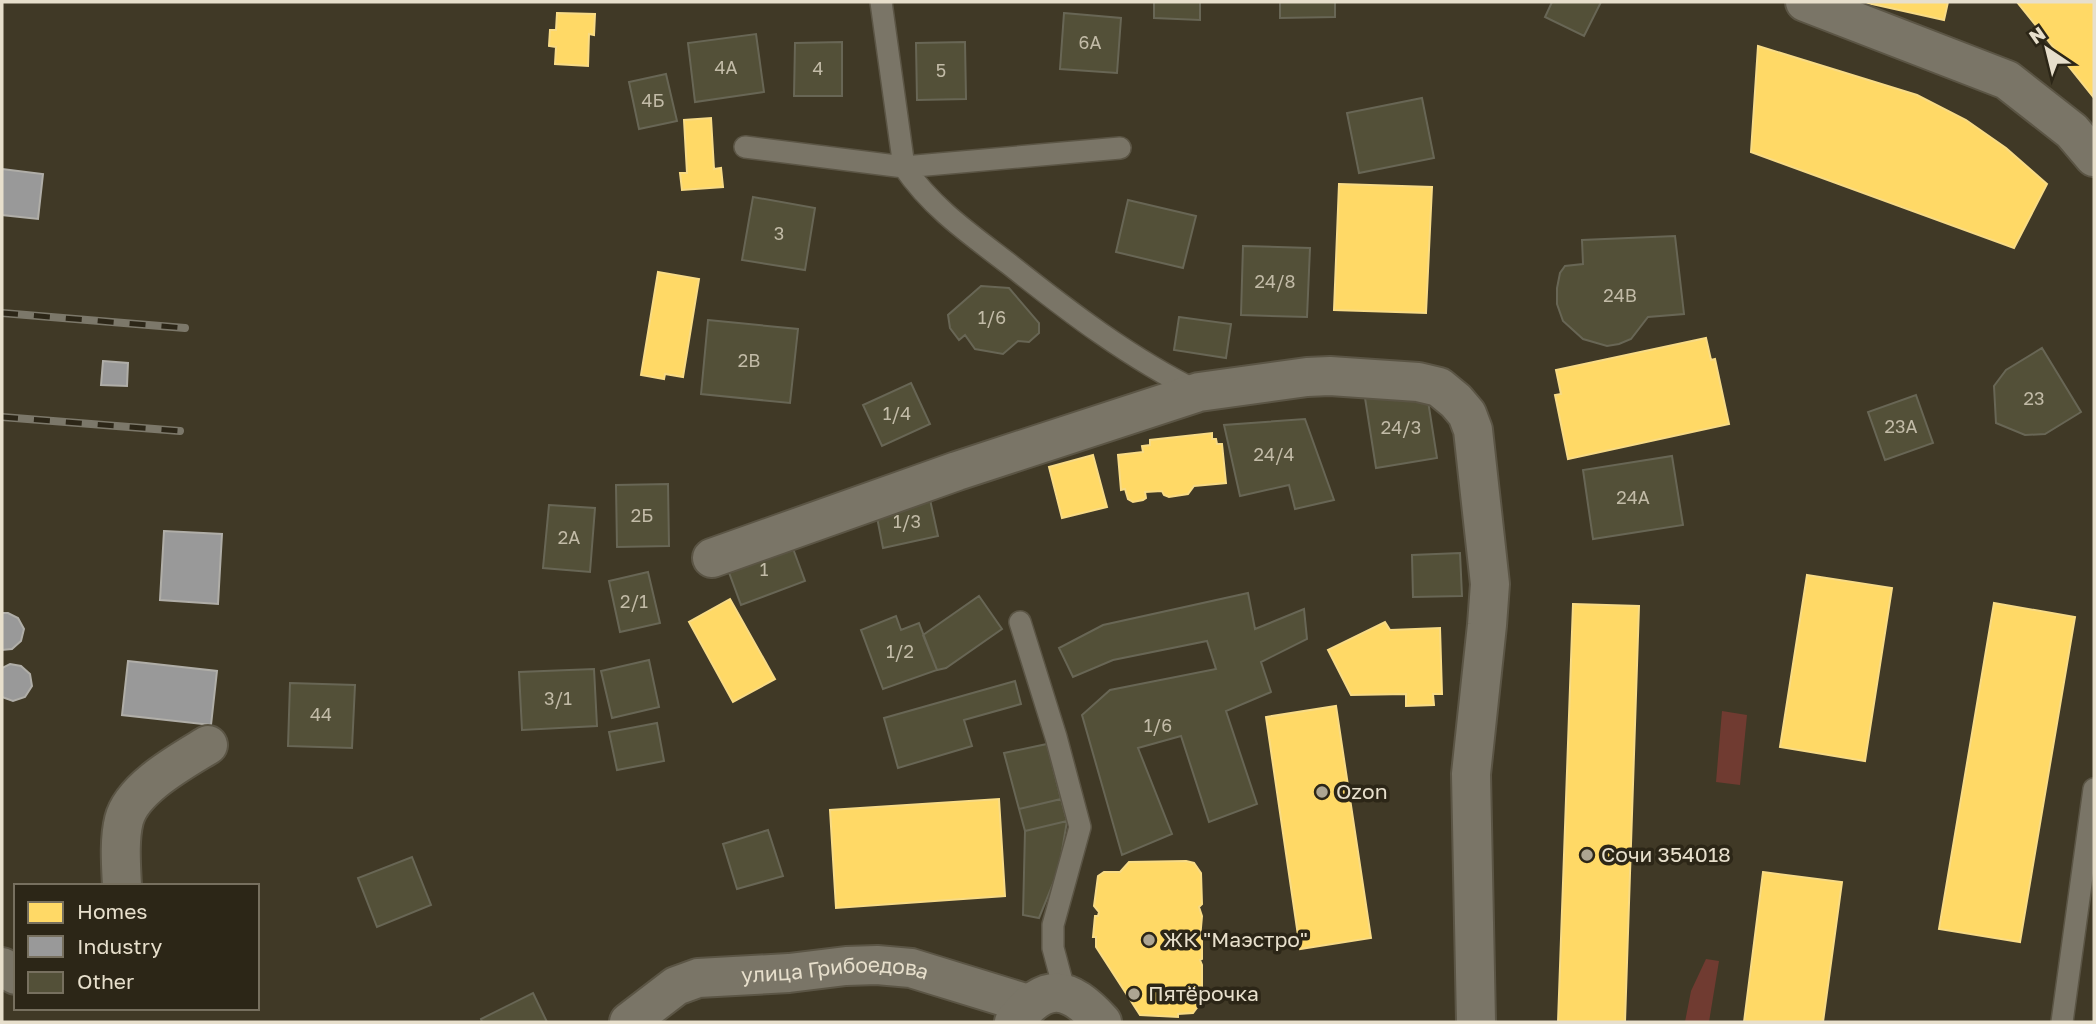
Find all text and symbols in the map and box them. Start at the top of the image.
north arrow [2012,14,2082,84]
text: N [2024,21,2049,48]
house number: 6А [1079,31,1101,53]
house number: 4А [714,56,738,78]
house number: 4 [813,57,824,79]
house number: 5 [936,59,946,81]
house number: 4Б [642,89,665,111]
house number: 3 [774,222,784,244]
house number: 24/8 [1254,270,1296,292]
house number: 24В [1603,284,1637,306]
house number: 1/6 [978,306,1006,328]
house number: 2В [738,349,760,371]
house number: 23 [2024,387,2044,409]
house number: 1/4 [883,402,911,424]
house number: 23А [1884,415,1918,437]
house number: 24/3 [1381,416,1421,438]
house number: 24/4 [1253,443,1295,465]
house number: 24А [1616,486,1650,508]
house number: 2Б [631,504,653,526]
house number: 1/3 [893,510,921,532]
house number: 2А [558,526,580,548]
house number: 1 [760,558,769,580]
house number: 2/1 [620,590,648,612]
house number: 1/2 [886,640,914,662]
house number: 3/1 [544,687,572,709]
house number: 44 [310,703,332,725]
house number: 1/6 [1144,714,1172,736]
place label: Ozon [1336,778,1388,804]
marker: Ozon [1314,784,1330,800]
place label: Сочи 354018 [1601,841,1731,867]
marker: Сочи 354018 [1579,847,1595,863]
legend [14,884,259,1010]
text: Homes [77,898,147,924]
place label: ЖК "Маэстро" [1163,926,1308,952]
marker: ЖК "Маэстро" [1141,932,1157,948]
text: Industry [77,933,162,959]
street label: улица Грибоедова [740,951,932,988]
text: Other [77,968,134,994]
place label: Пятёрочка [1148,980,1259,1006]
marker: Пятёрочка [1126,986,1142,1002]

